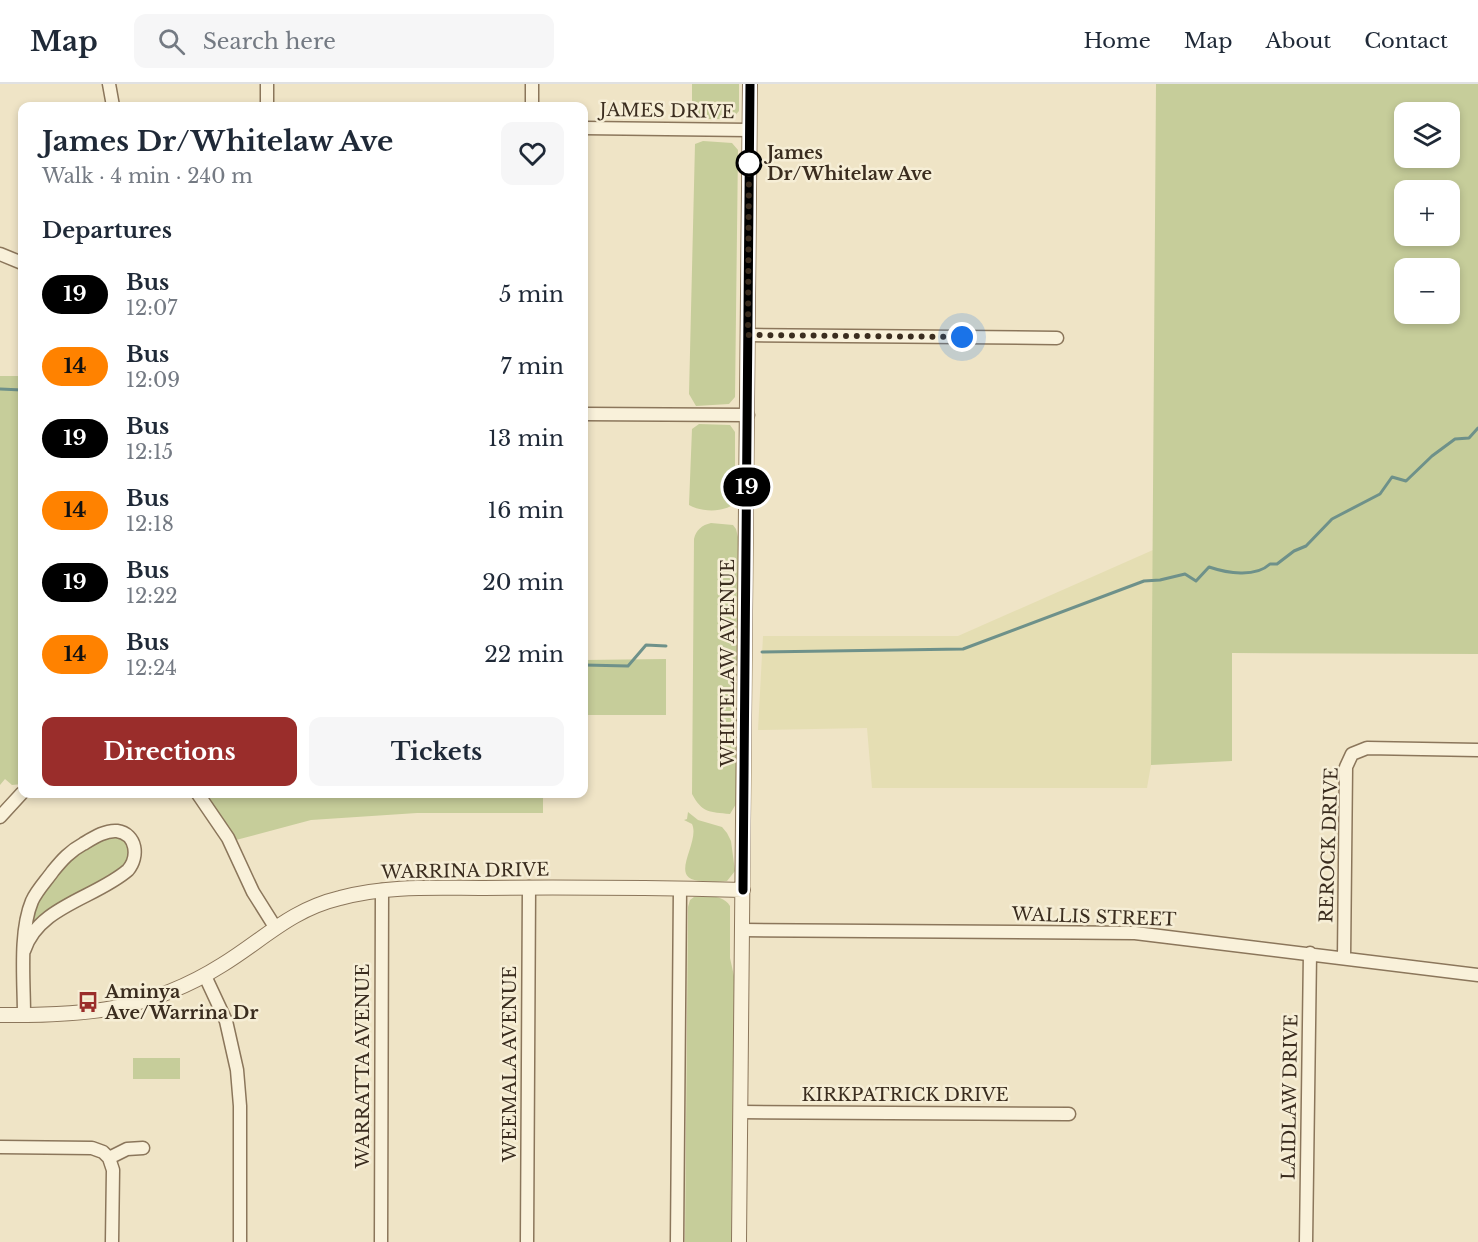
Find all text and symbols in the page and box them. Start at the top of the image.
search box [134,14,554,68]
text: Map [30,24,98,59]
icon: search [155,25,188,58]
text: Search here [203,28,336,55]
text: Home [1084,28,1151,54]
text: Map [1184,28,1232,54]
text: About [1265,28,1331,54]
text: Contact [1364,28,1448,54]
street label: JAMES DRIVE [597,99,735,123]
map controls [1394,102,1460,324]
button: layers [1394,102,1460,168]
button: heart [501,122,564,185]
text: James Dr/Whitelaw Ave [42,124,393,159]
place label: James Dr/Whitelaw Ave [763,142,932,185]
marker: James Dr/Whitelaw Ave [736,150,762,176]
text: Walk · 4 min · 240 m [42,164,253,188]
button: + [1394,180,1460,246]
text: Departures [42,217,172,244]
button: − [1394,258,1460,324]
text: Bus [126,269,169,296]
text: 19 [63,281,87,307]
text: 5 min [499,281,564,308]
text: 12:07 [126,296,177,320]
your location [947,322,977,352]
text: Bus [126,341,169,368]
text: 14 [63,353,87,379]
text: 7 min [500,353,564,380]
text: 12:09 [126,368,180,392]
text: Bus [126,413,169,440]
text: 19 [63,425,87,451]
text: 13 min [488,425,564,452]
text: 12:15 [126,440,173,464]
line badge: 19 [720,468,774,506]
text: 19 [735,474,759,500]
text: Bus [126,485,169,512]
text: 14 [63,497,87,523]
text: 16 min [487,497,564,524]
text: 12:18 [126,512,174,536]
text: Bus [126,557,169,584]
street label: WHITELAW AVENUE [717,559,739,768]
text: 19 [63,569,87,595]
text: 20 min [482,569,564,596]
text: 12:22 [126,584,178,608]
text: Bus [126,629,169,656]
text: 14 [63,641,87,667]
text: 22 min [484,641,564,668]
text: 12:24 [126,656,177,680]
button: Directions [42,717,297,786]
button: Tickets [309,717,564,786]
street label: REROCK DRIVE [1315,767,1343,923]
street label: WARRINA DRIVE [380,859,549,883]
street label: WALLIS STREET [1010,903,1177,931]
street label: WARRATTA AVENUE [352,964,374,1169]
street label: WEEMALA AVENUE [499,966,521,1163]
place label: Aminya Ave/Warrina Dr [104,981,258,1024]
bus stop icon: Aminya Ave/Warrina Dr [76,990,100,1014]
street label: LAIDLAW DRIVE [1278,1014,1302,1180]
street label: KIRKPATRICK DRIVE [801,1084,1009,1106]

